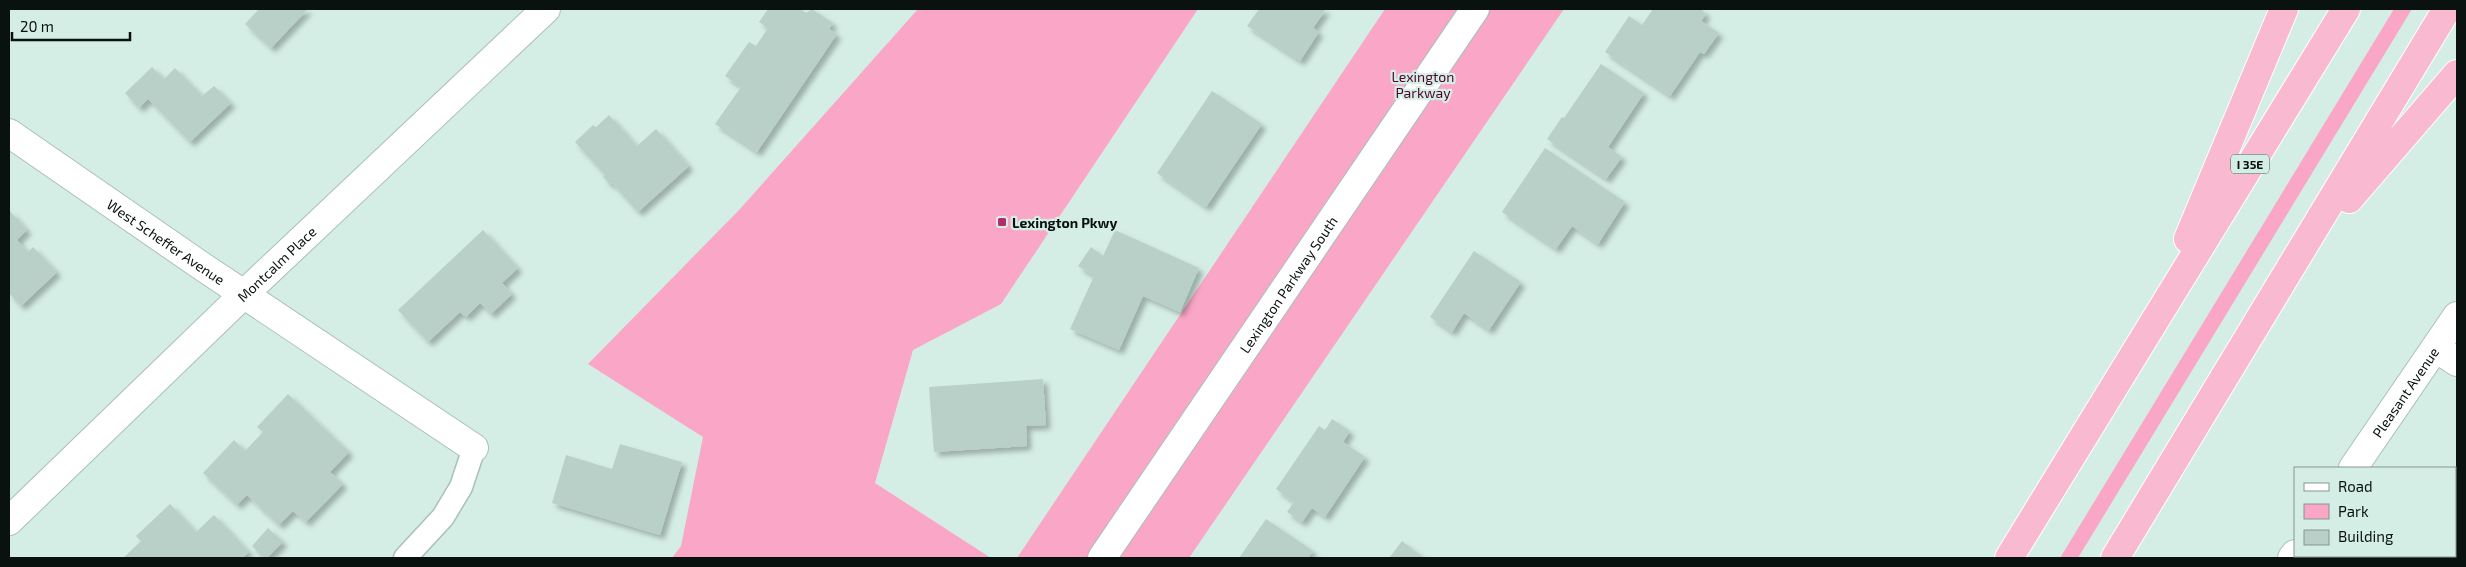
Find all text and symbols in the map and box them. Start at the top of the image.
scale bar [12,10,130,42]
text: 20 m [20,17,54,35]
park label: Lexington Parkway [1392,68,1454,101]
road number: I 35E [2231,154,2269,173]
street label: West Scheffer Avenue [104,195,228,288]
street label: Lexington Parkway South [1236,213,1340,356]
place label: Lexington Pkwy [1012,214,1118,231]
marker: Lexington Pkwy [996,216,1008,228]
street label: Montcalm Place [233,222,319,305]
street label: Pleasant Avenue [2368,344,2442,440]
legend [2294,467,2456,557]
text: Road [2338,477,2373,495]
text: Park [2338,502,2369,520]
text: Building [2338,527,2394,545]

